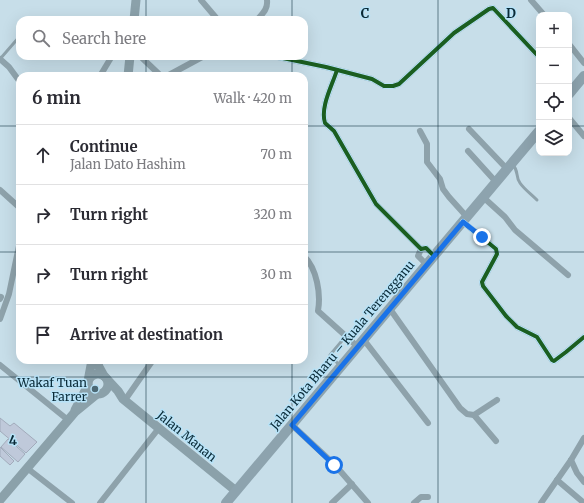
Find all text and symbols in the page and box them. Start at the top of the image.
text: C [361,5,370,22]
text: D [506,5,516,22]
map controls [536,12,572,156]
button: + [536,12,572,48]
search box [16,16,308,60]
icon: search [30,27,52,49]
text: Search here [62,29,146,48]
button: − [536,48,572,84]
button: locate [536,84,572,120]
text: 6 min [32,87,81,109]
text: Walk · 420 m [213,90,292,107]
button: layers [536,120,572,156]
text: Continue [70,137,138,156]
icon: ahead [32,144,54,166]
text: 70 m [261,146,292,163]
text: Jalan Dato Hashim [70,156,186,173]
icon: right [32,204,54,226]
text: Turn right [70,205,148,224]
text: 320 m [253,206,292,223]
route end [473,228,491,246]
street label: Jalan Kota Bharu – Kuala Terengganu [266,257,418,433]
icon: right [32,264,54,286]
text: Turn right [70,265,148,284]
text: 30 m [260,266,292,283]
icon: arrive [32,324,54,346]
text: Arrive at destination [70,325,223,344]
place label: Wakaf Tuan Farrer [16,375,88,404]
marker: Wakaf Tuan Farrer [90,384,100,394]
street label: Jalan Manan [153,407,220,465]
text: 4 [9,432,18,449]
route start [325,456,343,474]

